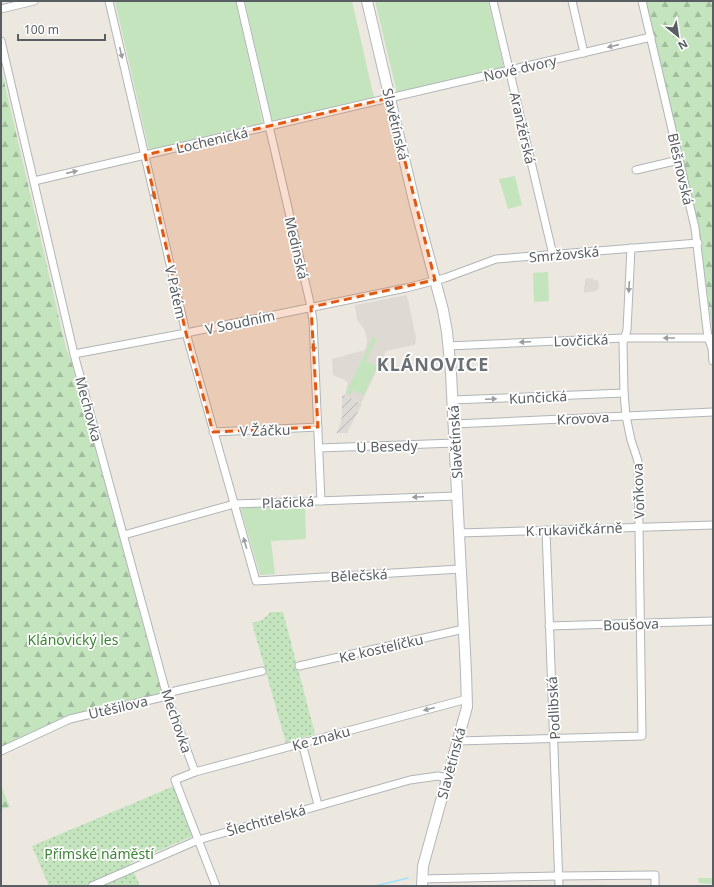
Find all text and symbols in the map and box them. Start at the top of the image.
scale bar [18,16,105,42]
north arrow [658,16,698,56]
text: 100 m [24,21,59,38]
text: N [676,36,691,54]
one-way arrow [606,44,619,50]
one-way arrow [118,47,124,59]
street label: Nové dvory [482,50,559,86]
street label: Slavětínská [378,86,414,162]
street label: Aranžérská [506,90,540,166]
street label: Lochenická [174,122,250,158]
street label: Blešnovská [663,131,699,207]
one-way arrow [66,169,79,175]
one-way arrow [151,187,157,199]
street label: Medinská [281,215,313,281]
street label: Smržovská [528,241,600,267]
street label: V Pátém [161,263,191,321]
one-way arrow [626,281,633,293]
street label: V Soudním [203,305,277,339]
street label: Lovčická [553,330,609,350]
one-way arrow [662,335,675,341]
one-way arrow [519,339,531,346]
one-way arrow [311,340,318,352]
district label: KLÁNOVICE [377,352,489,376]
street label: Mechovka [71,374,107,444]
street label: Kunčická [508,386,568,408]
one-way arrow [485,395,497,402]
street label: Slavětínská [444,405,466,479]
street label: Krovova [556,407,610,429]
street label: V Žáčku [239,420,291,440]
street label: U Besedy [356,435,419,457]
street label: Voňkova [628,463,648,519]
street label: Plačická [262,492,314,512]
one-way arrow [411,494,424,500]
street label: K rukavičkárně [525,518,623,540]
one-way arrow [242,537,248,549]
street label: Bělečská [330,564,388,586]
street label: Boušova [603,614,659,634]
street label: Ke kostelíčku [337,629,425,667]
park label: Klánovický les [28,630,119,649]
street label: Podlibská [542,676,564,740]
street label: Mechovka [157,686,197,756]
street label: Utěšilova [86,691,150,723]
one-way arrow [423,707,435,713]
street label: Ke znaku [290,721,352,755]
street label: Slavětínská [432,725,470,801]
street label: Šlechtitelská [224,800,308,840]
park label: Přímské náměstí [44,844,154,863]

